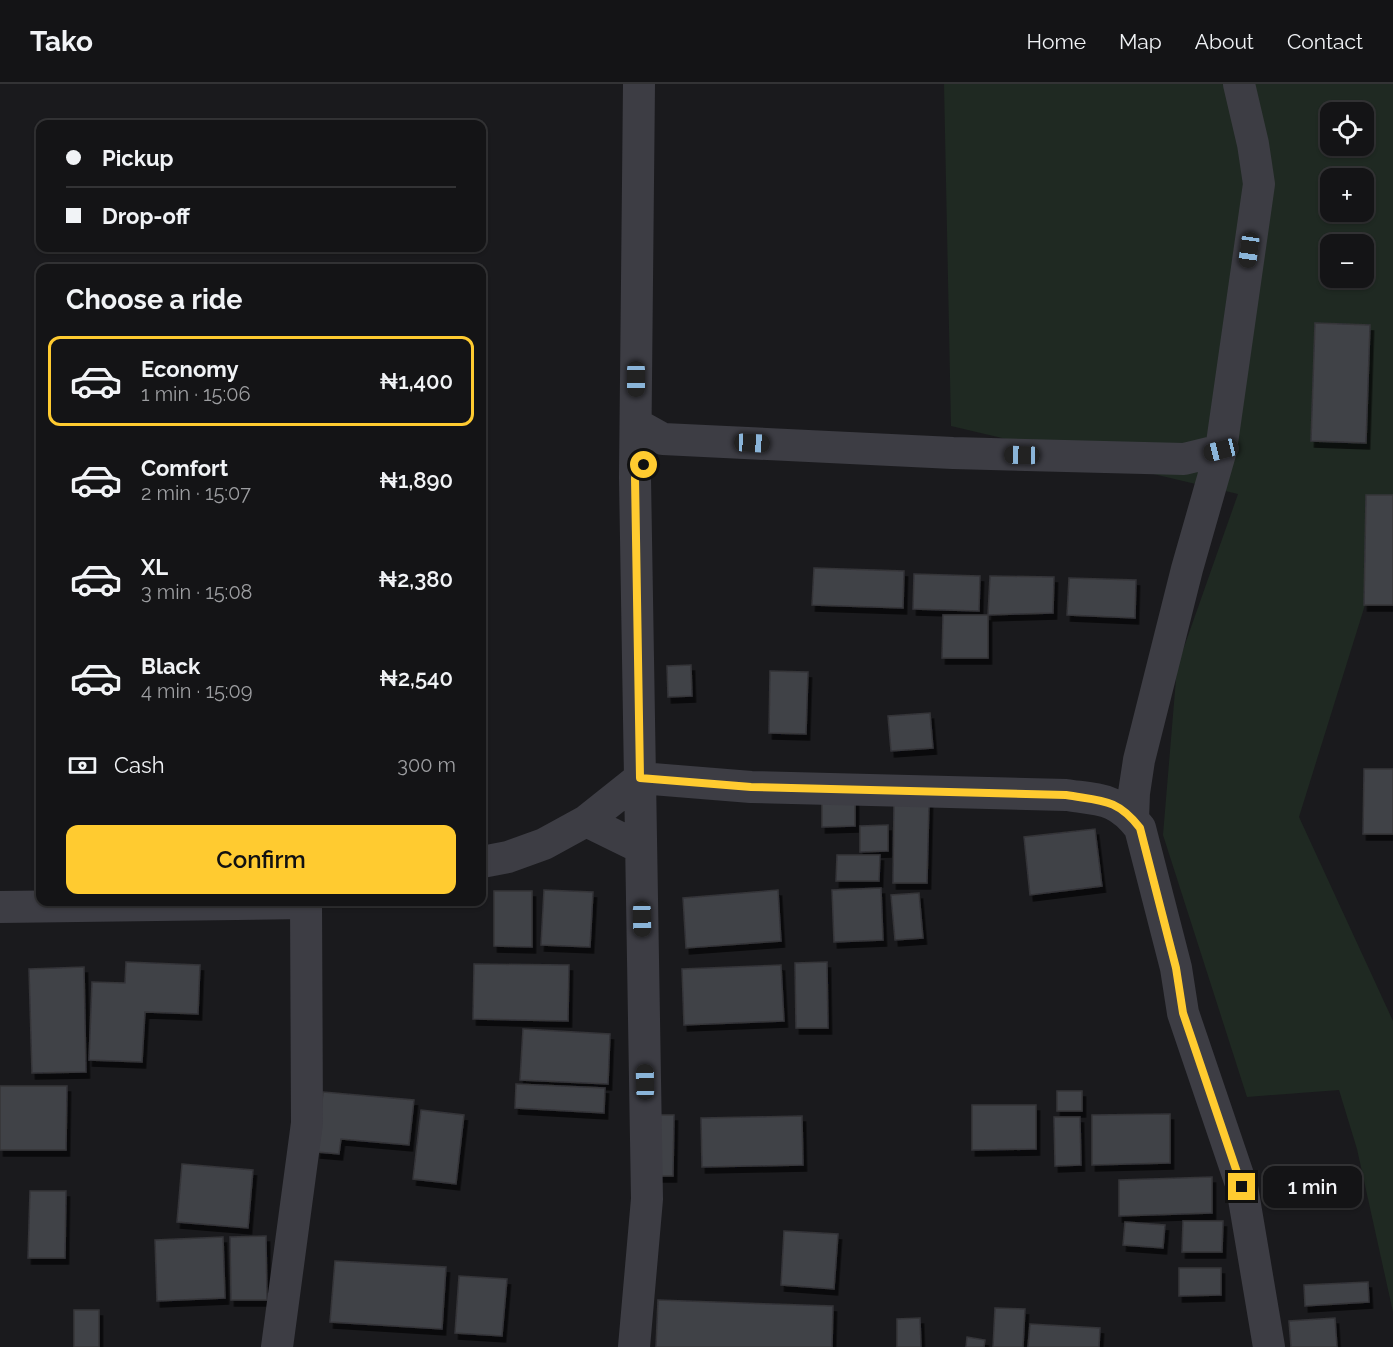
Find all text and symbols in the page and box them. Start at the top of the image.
text: Tako [30,25,93,58]
text: Home [1027,29,1086,54]
text: Map [1119,29,1162,54]
text: About [1195,29,1254,54]
text: Contact [1287,29,1363,54]
map controls [1320,102,1374,288]
button: locate [1320,102,1374,156]
text: Pickup [102,145,174,171]
button: + [1320,168,1374,222]
text: Drop-off [102,203,190,229]
car [1238,231,1260,269]
button: − [1320,234,1374,288]
text: Choose a ride [66,284,242,315]
icon: car [69,354,123,408]
text: Economy [141,356,239,382]
car [627,361,645,397]
text: ₦1,400 [379,368,453,394]
text: 1 min · 15:06 [141,382,251,406]
car [734,433,770,453]
car [1201,437,1241,463]
car [1004,446,1040,464]
route start [630,451,657,478]
icon: car [69,453,123,507]
text: Comfort [141,455,228,481]
text: ₦1,890 [379,467,453,493]
text: 2 min · 15:07 [141,481,251,505]
icon: car [69,552,123,606]
text: XL [141,554,168,580]
text: ₦2,380 [378,566,453,592]
text: 3 min · 15:08 [141,580,252,604]
icon: car [69,651,123,705]
text: Black [141,653,200,679]
text: ₦2,540 [379,665,453,691]
text: 4 min · 15:09 [141,679,253,703]
icon: cash [66,749,99,782]
text: Cash [114,752,165,778]
text: 300 m [397,753,456,777]
button: Confirm [66,825,456,894]
car [633,901,651,937]
car [636,1064,654,1100]
callout: 1 min [1263,1166,1362,1208]
route end [1228,1173,1255,1200]
text: 1 min [1288,1175,1337,1199]

